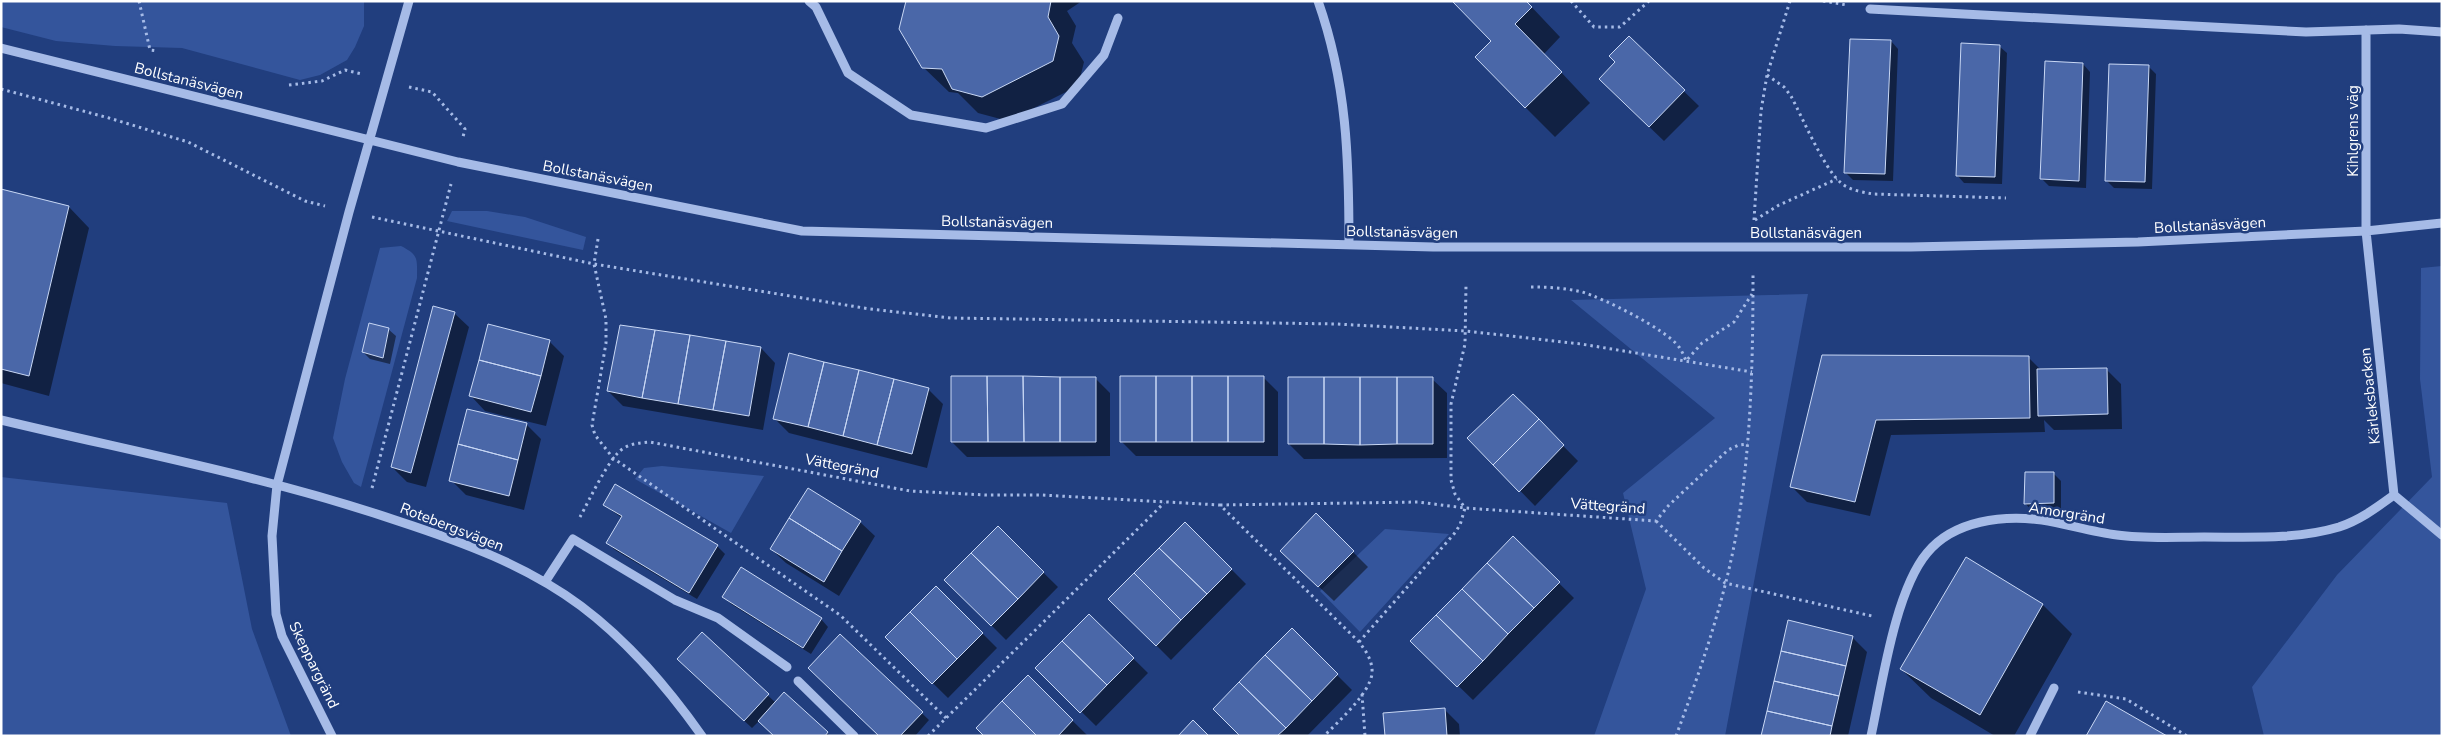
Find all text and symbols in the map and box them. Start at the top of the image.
street label: Bollstanäsvägen [132,58,246,104]
street label: Kihlgrens väg [2343,85,2363,177]
street label: Bollstanäsvägen [541,155,655,197]
street label: Bollstanäsvägen [941,211,1053,233]
street label: Bollstanäsvägen [2154,212,2266,238]
street label: Bollstanäsvägen [1346,221,1458,243]
street label: Bollstanäsvägen [1750,223,1862,243]
street label: Kärleksbacken [2355,347,2385,445]
street label: Vättegränd [802,449,881,483]
street label: Vättegränd [1569,493,1646,519]
street label: Amorgränd [2028,497,2106,529]
street label: Rotebergsvägen [397,498,507,556]
street label: Skeppargränd [284,618,344,712]

